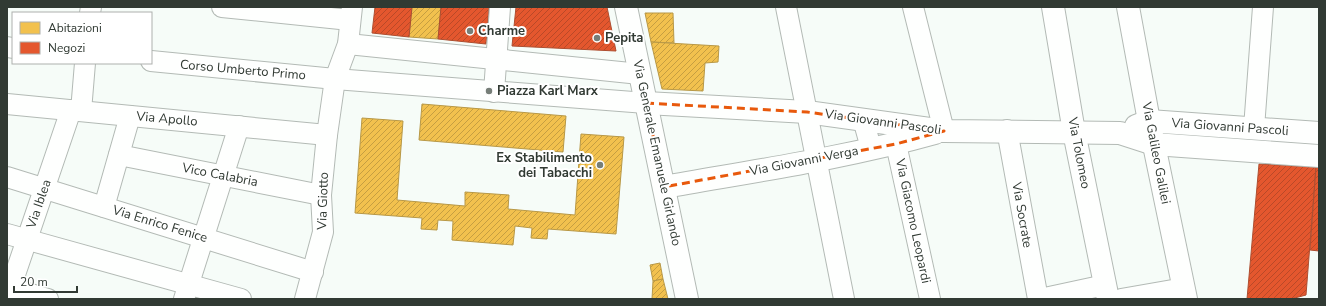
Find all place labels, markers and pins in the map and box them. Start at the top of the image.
place label: Charme [478,22,525,40]
marker: Charme [465,26,475,36]
place label: Pepita [605,29,643,47]
marker: Pepita [592,33,602,43]
place label: Piazza Karl Marx [497,82,599,100]
marker: Piazza Karl Marx [484,86,494,96]
place label: Ex Stabilimento dei Tabacchi [496,149,592,182]
marker: Ex Stabilimento dei Tabacchi [595,160,605,170]

